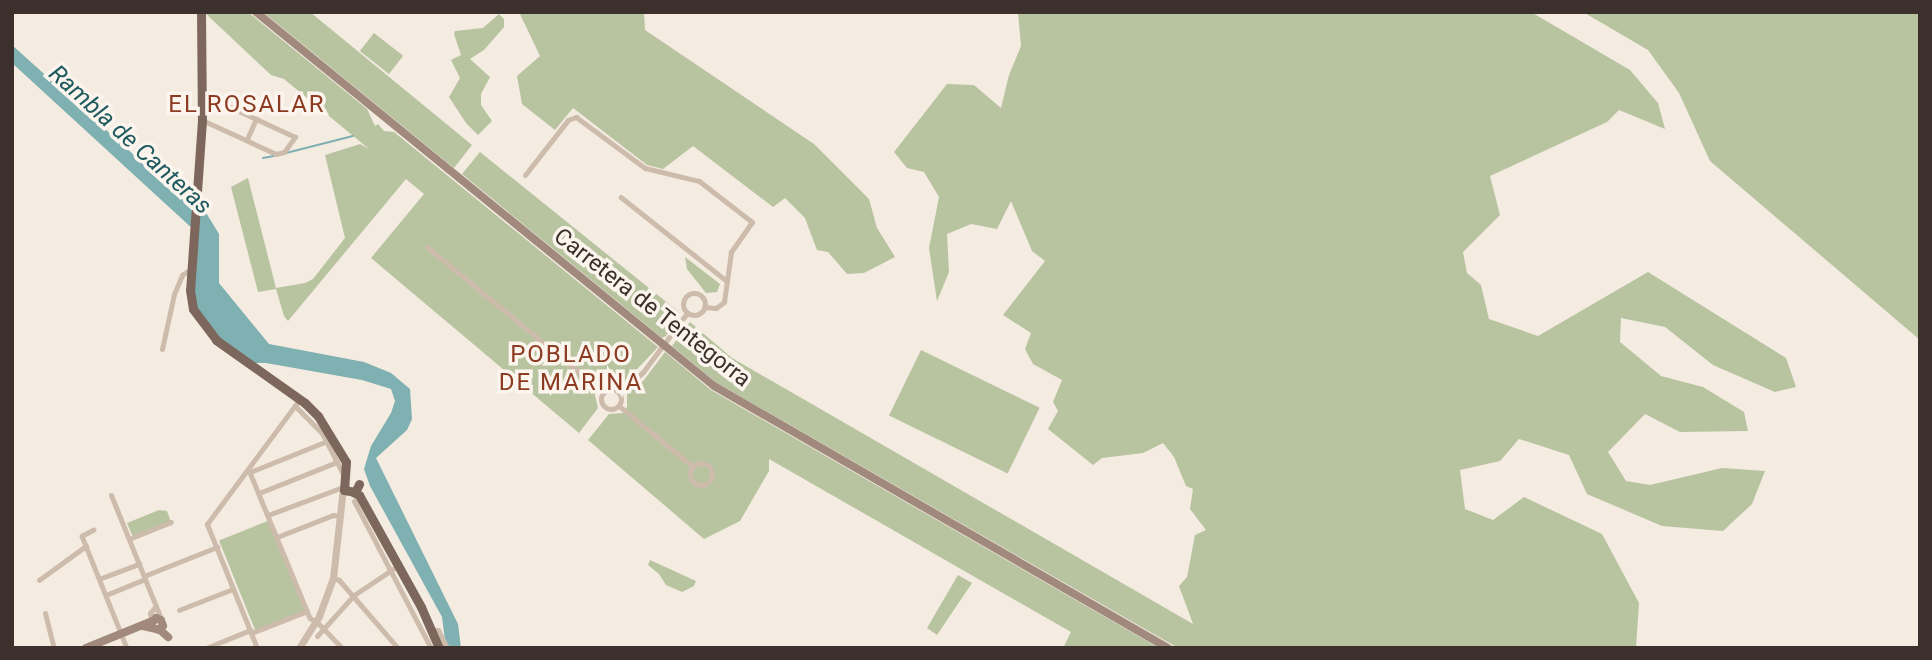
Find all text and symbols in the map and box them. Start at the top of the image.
water label: Rambla de Canteras [43,59,217,221]
district label: EL ROSALAR [170,91,324,119]
street label: Carretera de Tentegorra [548,223,756,393]
district label: POBLADO DE MARINA [500,341,642,397]

